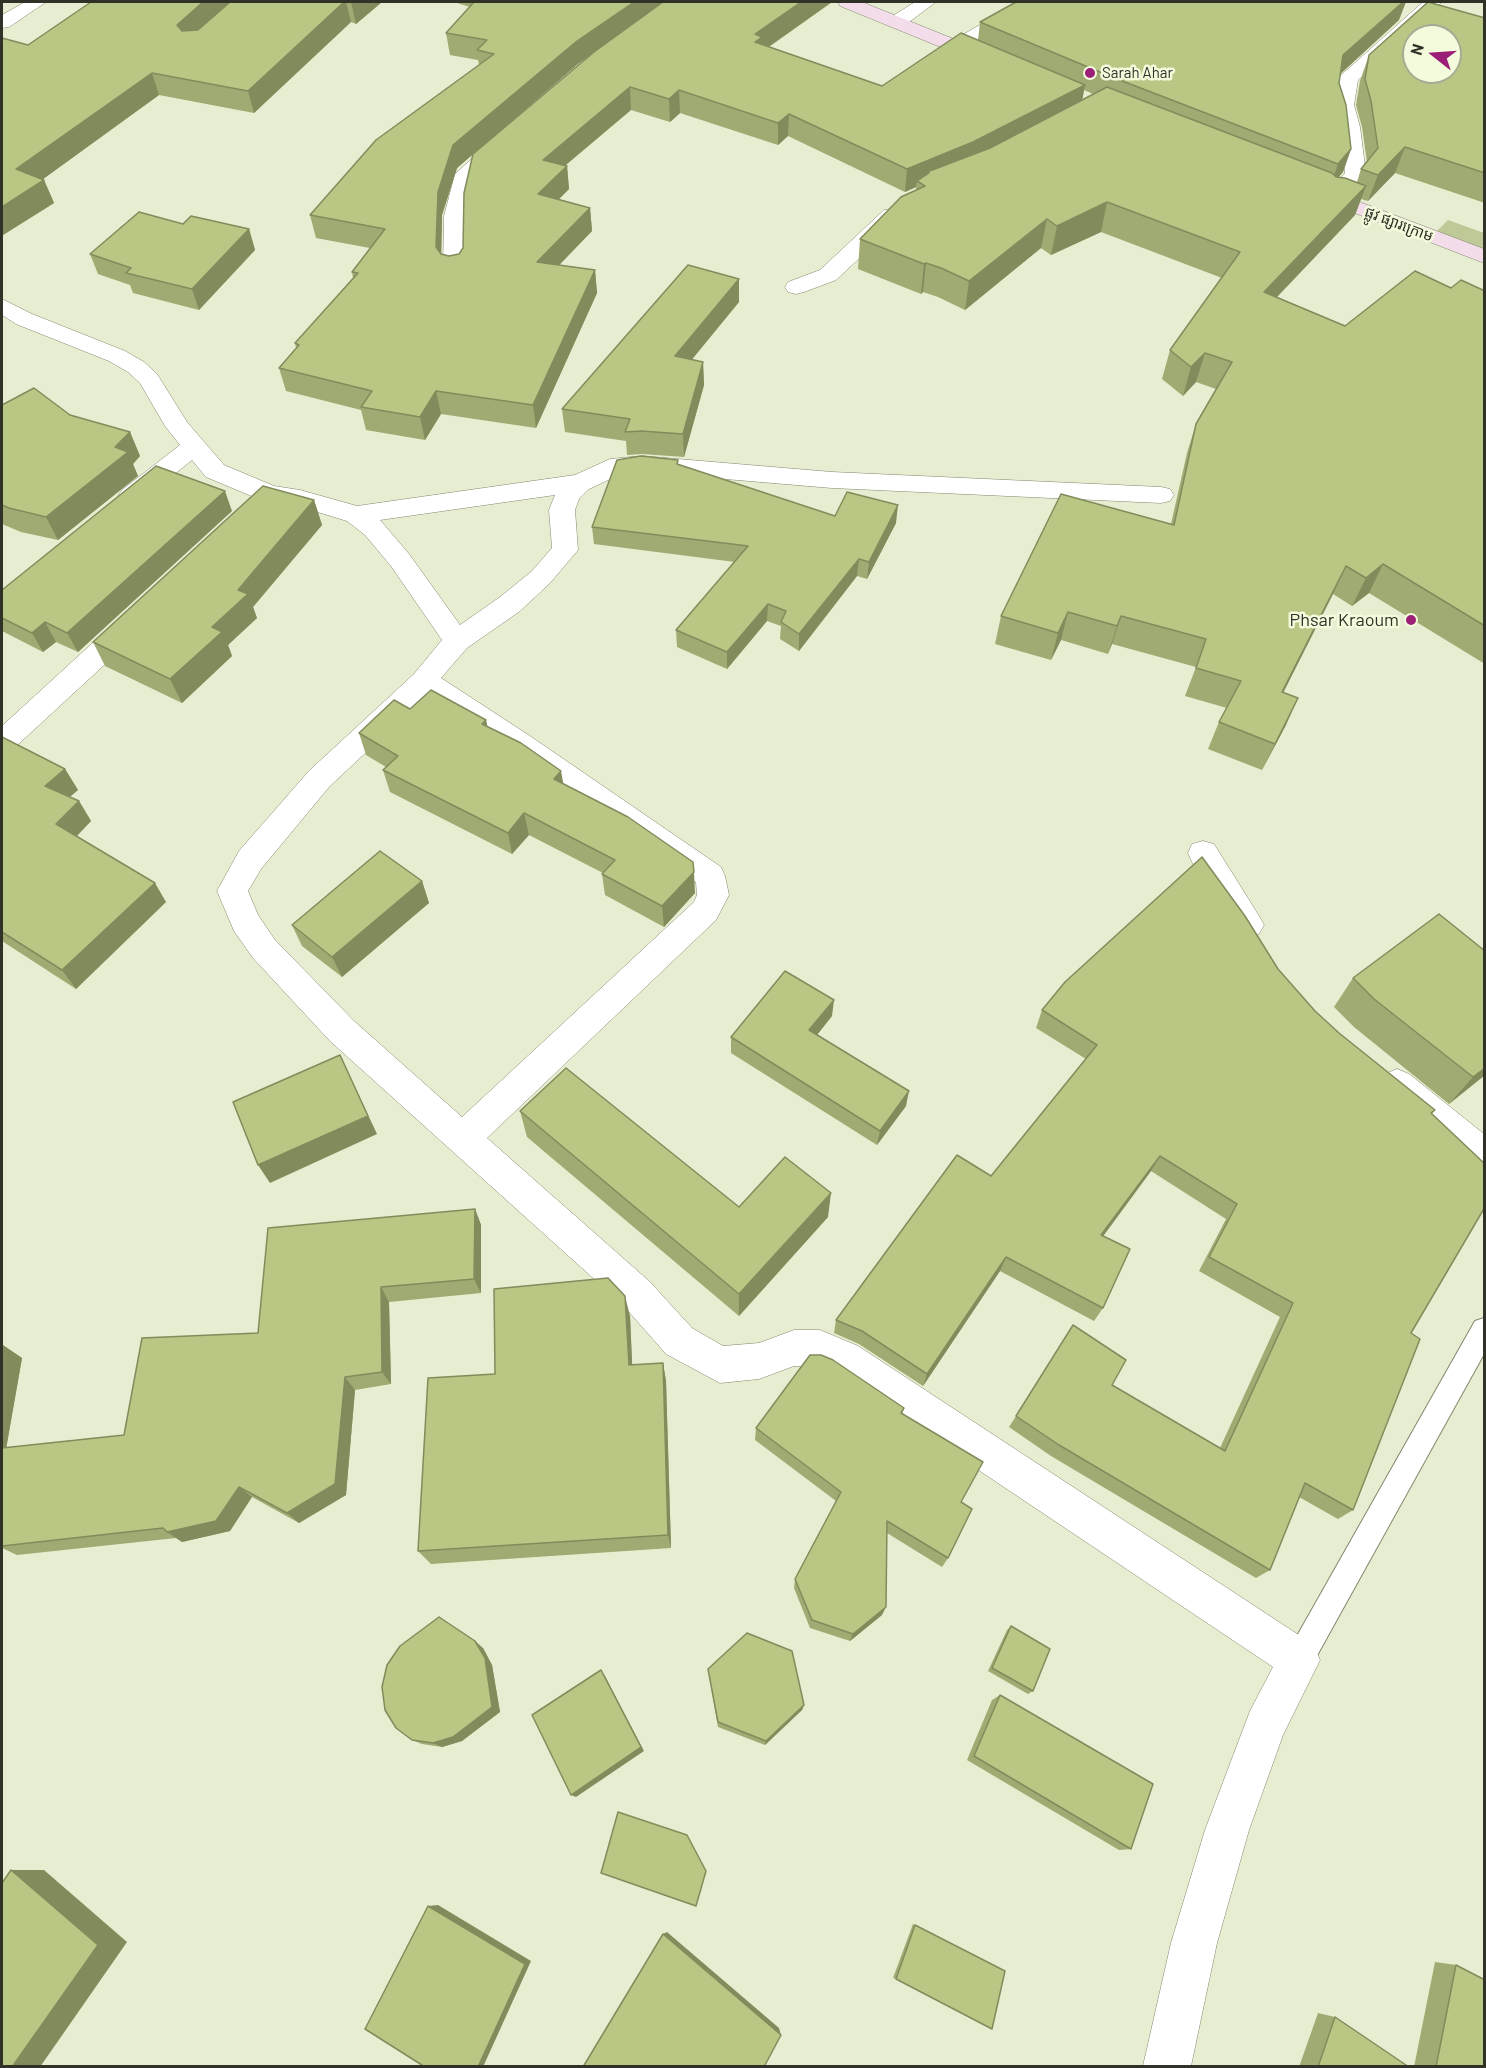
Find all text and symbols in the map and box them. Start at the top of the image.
north arrow [1402,24,1462,84]
text: N [1406,41,1427,57]
place label: Sarah Ahar [1102,64,1173,82]
marker: Sarah Ahar [1083,66,1097,80]
street label: ផ្លូវ ផ្សារក្រោម [1362,203,1436,245]
place label: Phsar Kraoum [1290,609,1399,631]
marker: Phsar Kraoum [1404,613,1418,627]

